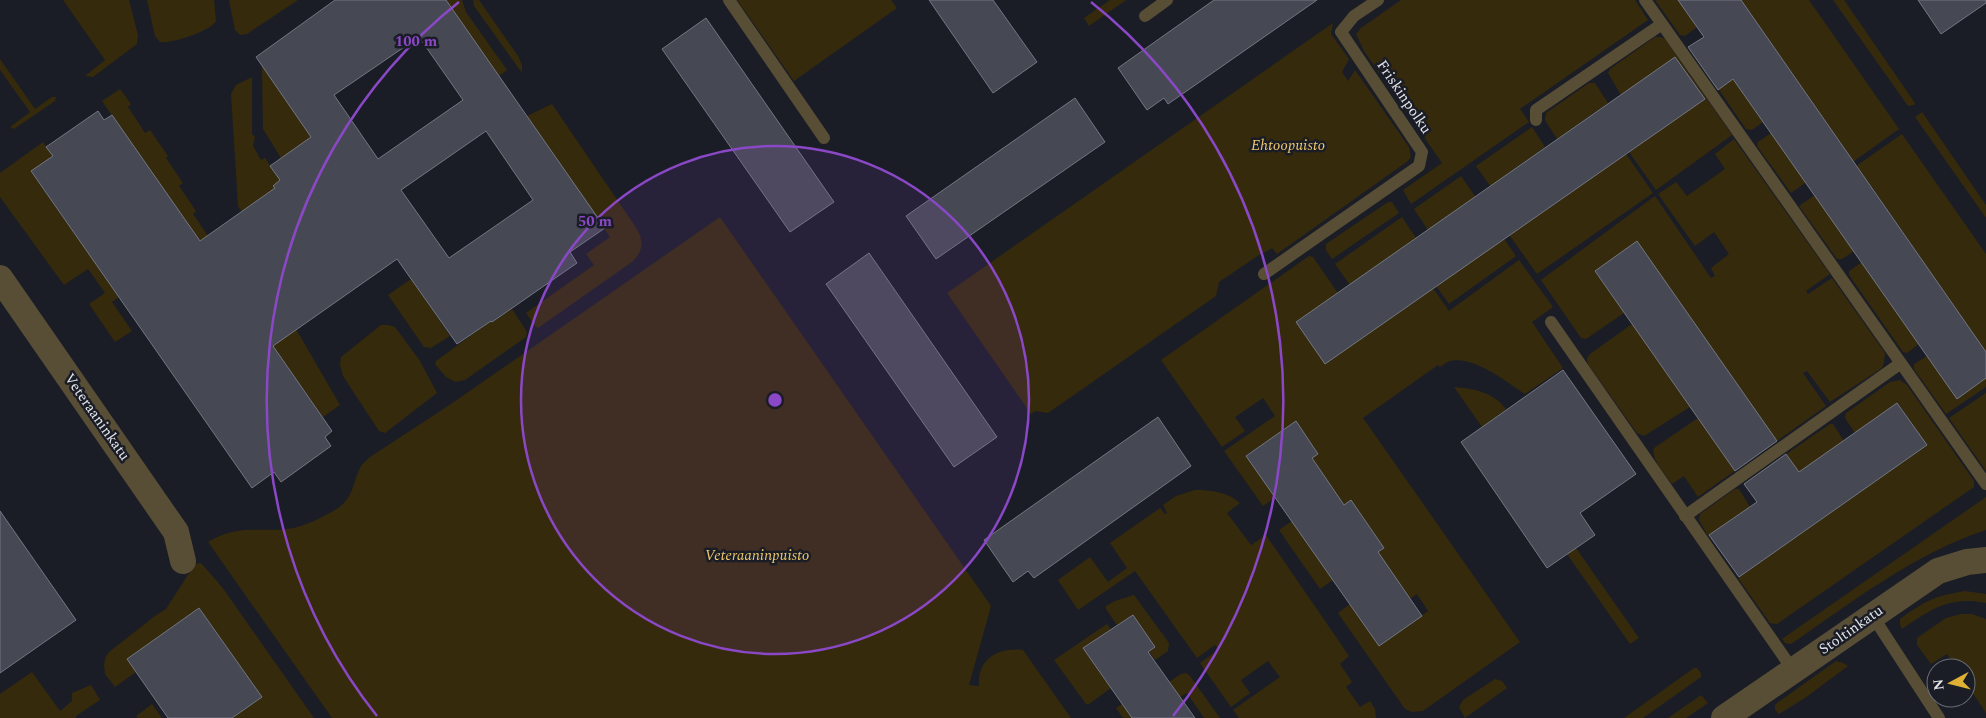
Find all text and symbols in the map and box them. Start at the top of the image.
text: 100 m [395,30,438,53]
street label: Friskinpolku [1371,55,1437,139]
park label: Ehtoopuisto [1251,134,1325,157]
text: 50 m [578,210,613,233]
street label: Veteraaninkatu [58,369,136,465]
centre of rings [766,391,784,409]
park label: Veteraaninpuisto [705,544,809,567]
street label: Stoltinkatu [1814,599,1888,661]
north arrow [1926,658,1976,708]
text: N [1927,678,1950,691]

